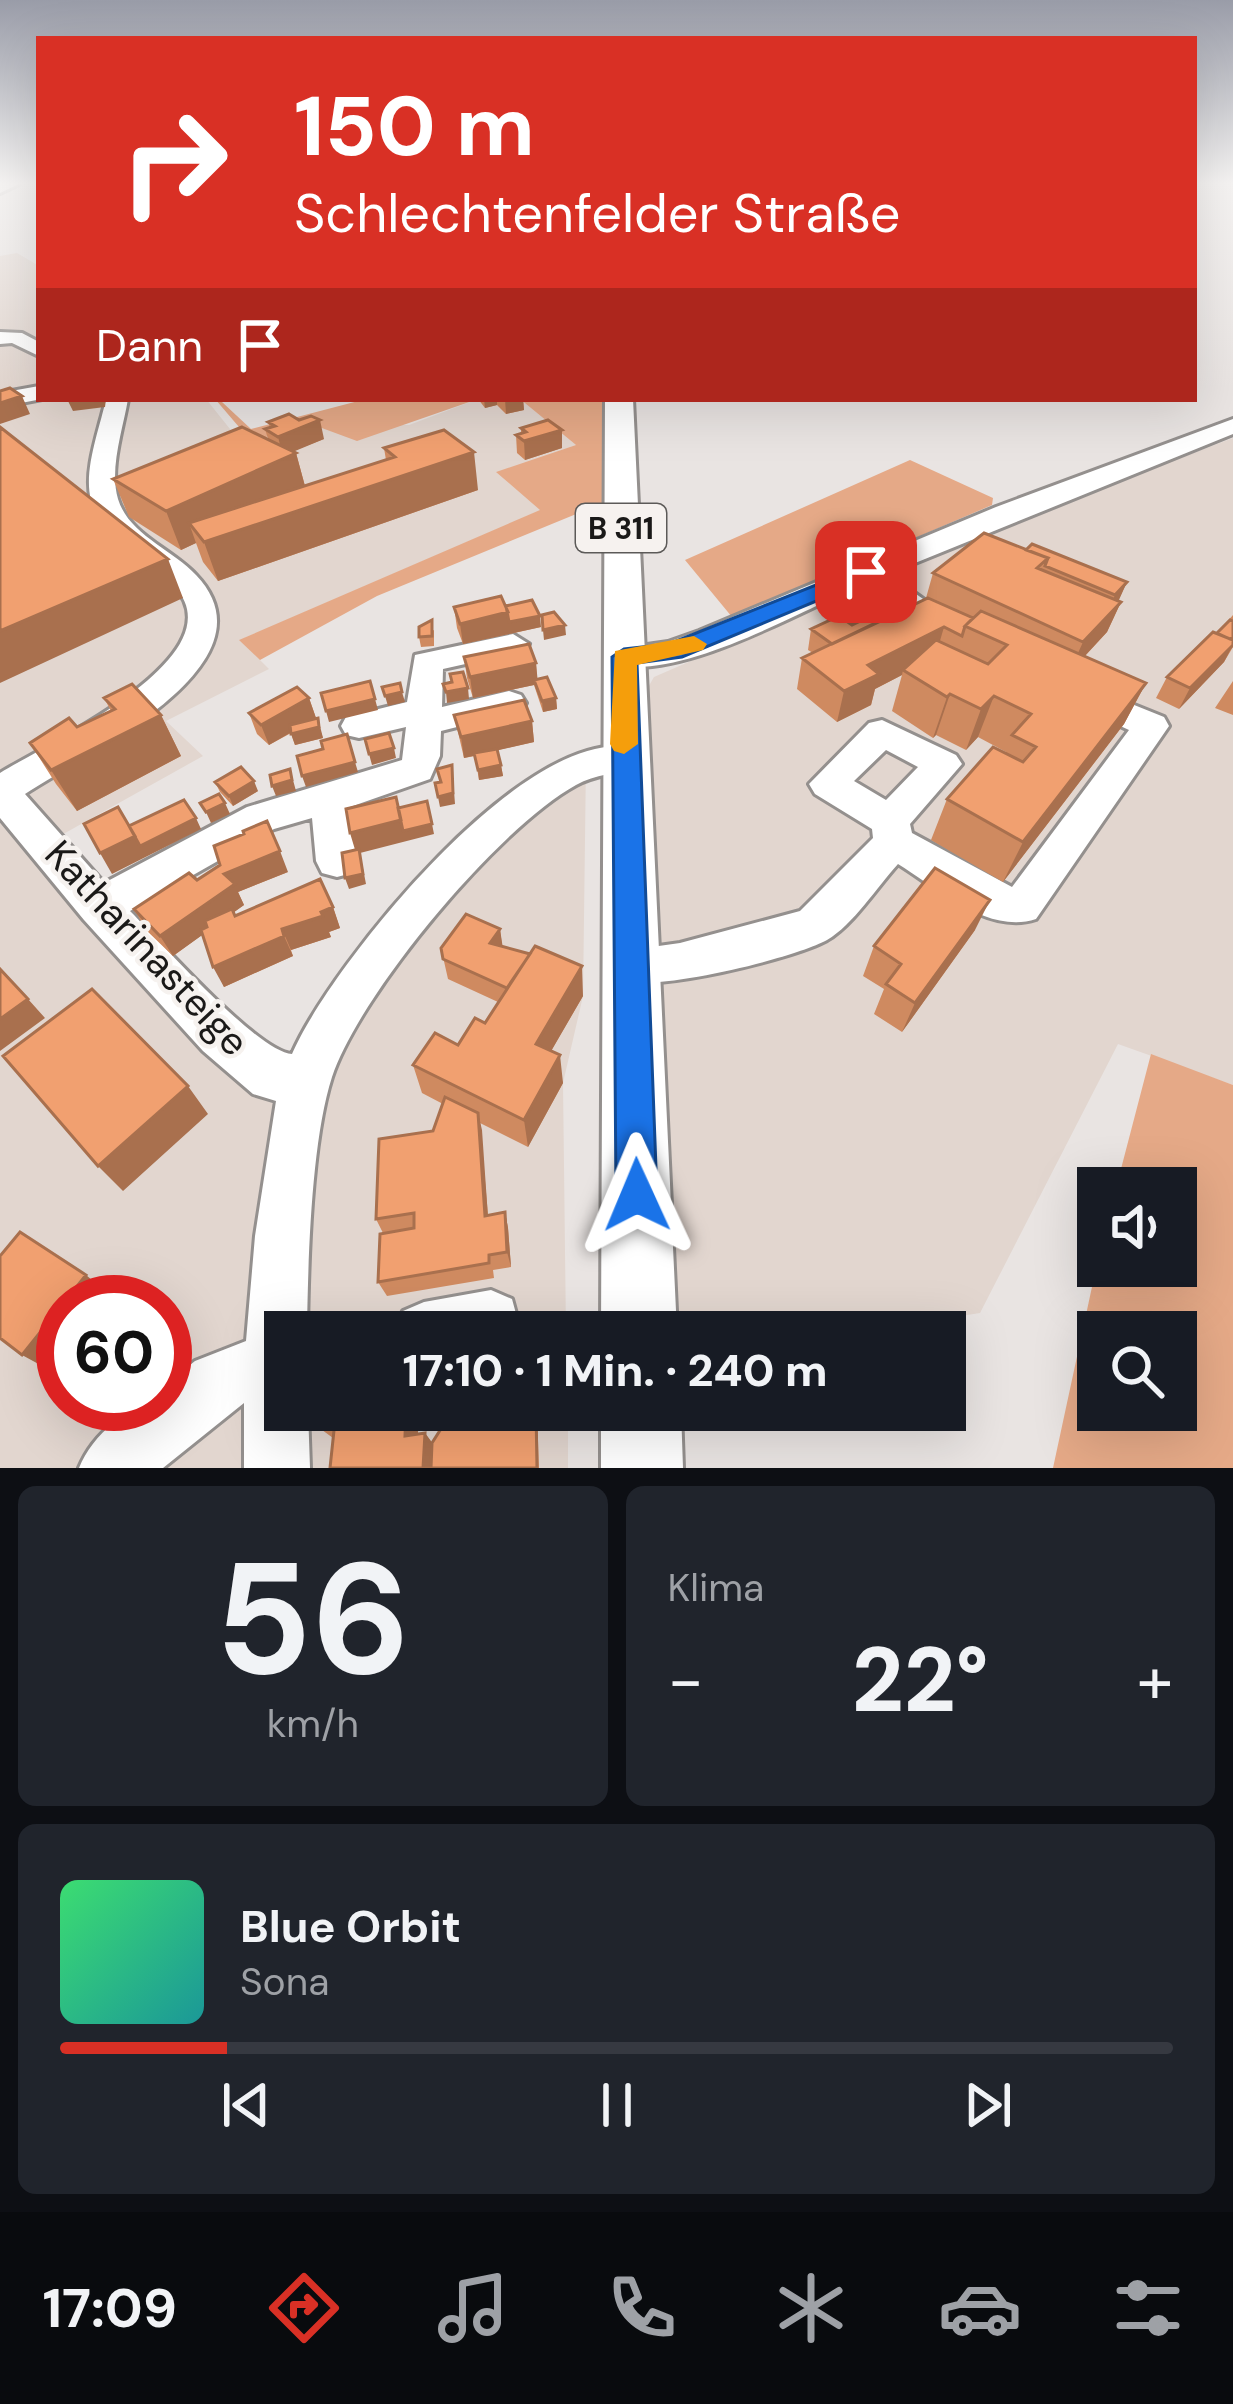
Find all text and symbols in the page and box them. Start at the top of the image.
text: 150 m [294,72,535,181]
icon: right [96,84,252,240]
text: Schlechtenfelder Straße [294,178,900,249]
icon: arrive [227,312,293,378]
text: Dann [96,316,203,375]
road number: B 311 [576,504,666,552]
pin [815,521,917,623]
icon: arrive [833,539,899,605]
street label: Katharinasteige [34,829,260,1067]
position arrow [574,1132,700,1258]
map controls [1077,1167,1197,1431]
button: sound [1077,1167,1197,1287]
speed limit sign: 60 [36,1275,192,1431]
button: search [1077,1311,1197,1431]
text: 17:10 · 1 Min. · 240 m [403,1341,827,1400]
text: 56 [215,1518,411,1721]
text: Klima [668,1562,764,1613]
text: 22° [852,1622,989,1739]
text: − [668,1638,704,1723]
text: + [1137,1638,1173,1723]
text: km/h [267,1698,359,1749]
text: Blue Orbit [240,1897,461,1956]
text: Sona [240,1956,329,2007]
icon: previous [213,2072,279,2138]
icon: pause [584,2072,650,2138]
icon: next [955,2072,1021,2138]
icon: directions [262,2266,346,2350]
icon: music [431,2266,515,2350]
icon: phone [600,2266,684,2350]
icon: climate [769,2266,853,2350]
icon: car [938,2266,1022,2350]
icon: filters [1106,2266,1190,2350]
text: 17:09 [42,2273,177,2344]

